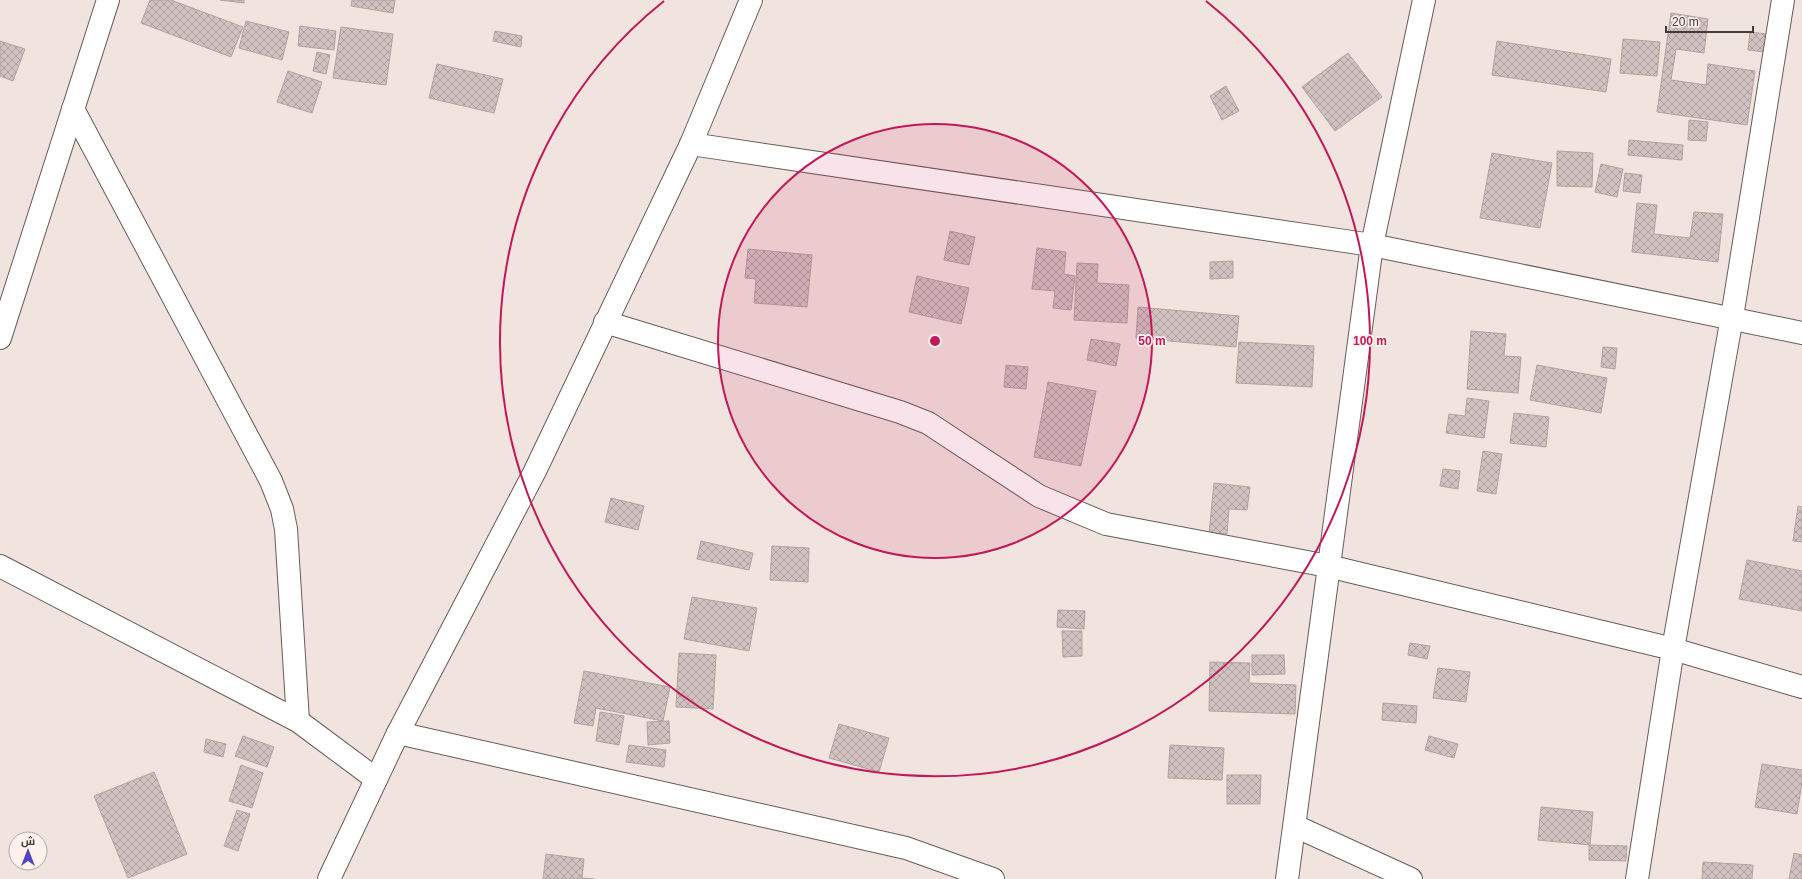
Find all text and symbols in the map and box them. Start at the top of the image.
scale bar [1666,8,1753,34]
text: 20 m [1672,15,1699,29]
centre of rings [928,334,942,348]
text: 50 m [1138,334,1166,348]
text: 100 m [1353,334,1387,348]
north arrow [8,831,48,871]
text: ش [21,835,35,848]

